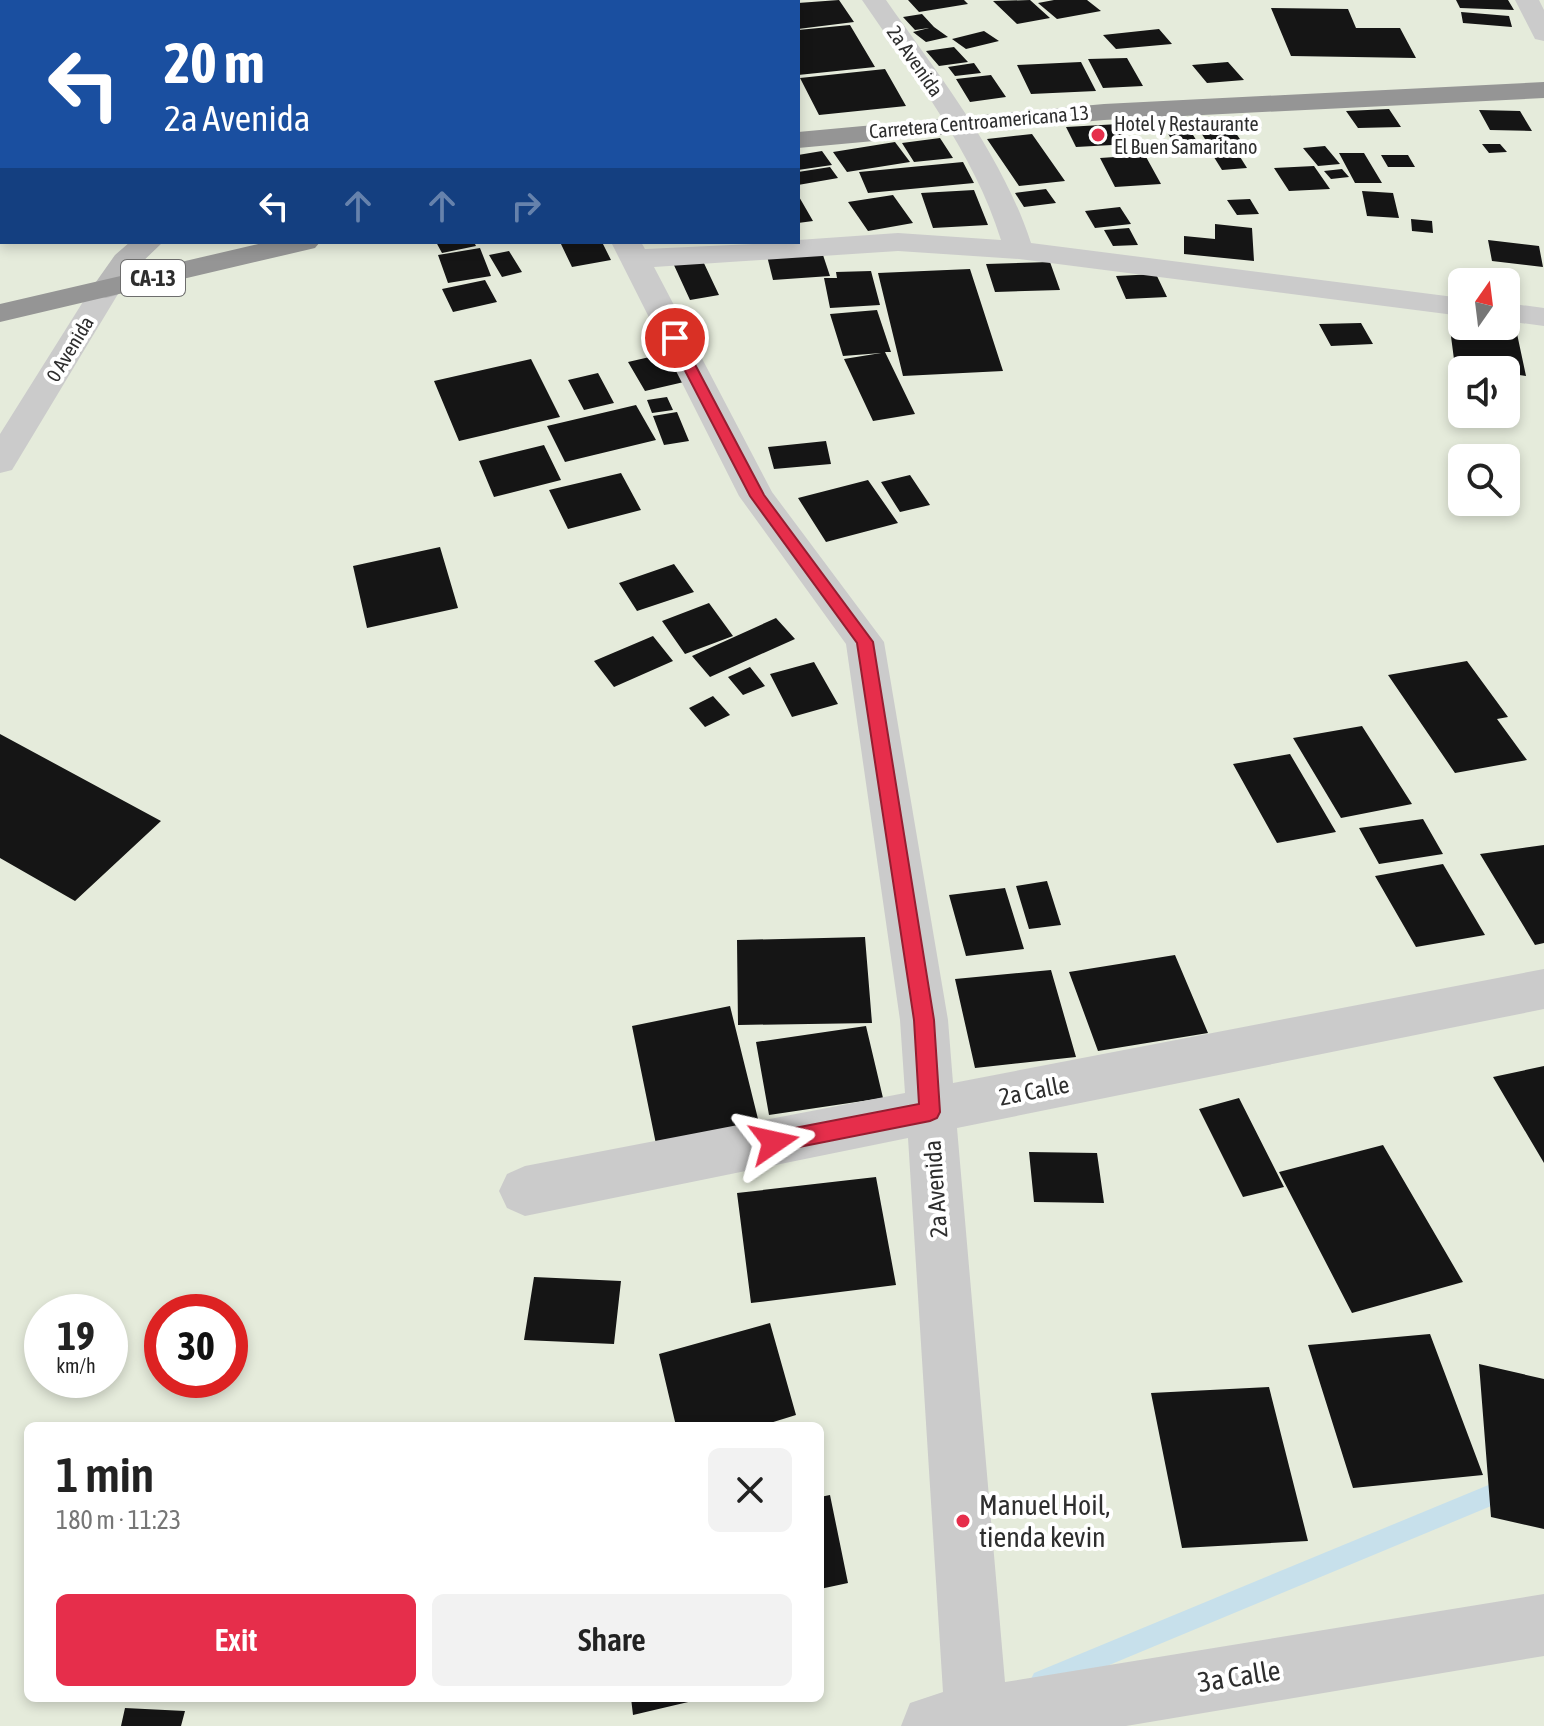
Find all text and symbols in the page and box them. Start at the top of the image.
street label: 2a Avenida [883,21,948,101]
text: 20 m [164,31,265,95]
icon: left [32,32,136,136]
text: 2a Avenida [164,97,311,139]
street label: Carretera Centroamericana 13 [868,100,1090,143]
place label: Hotel y Restaurante El Buen Samaritano [1114,112,1259,158]
marker: Hotel y Restaurante El Buen Samaritano [1089,126,1107,144]
icon: left [252,184,296,228]
icon: ahead [336,184,380,228]
icon: ahead [420,184,464,228]
icon: right [504,184,548,228]
road number: CA-13 [121,260,185,296]
north arrow [1448,268,1520,340]
map controls [1448,268,1520,516]
pin [641,304,709,372]
street label: 0 Avenida [41,312,98,386]
icon: arrive [653,316,697,360]
button: sound [1448,356,1520,428]
button: search [1448,444,1520,516]
street label: 2a Calle [996,1070,1071,1111]
position arrow [732,1100,816,1184]
street label: 2a Avenida [919,1139,952,1239]
speed limit sign: 30 [144,1294,248,1398]
text: 19 [57,1313,95,1358]
text: km/h [56,1354,96,1377]
text: 1 min [56,1447,154,1502]
button: close [708,1448,792,1532]
place label: Manuel Hoil, tienda kevin [979,1489,1110,1553]
text: 180 m · 11:23 [56,1505,181,1535]
marker: Manuel Hoil, tienda kevin [954,1512,972,1530]
button: Exit [56,1594,416,1686]
button: Share [432,1594,792,1686]
street label: 3a Calle [1196,1654,1282,1698]

